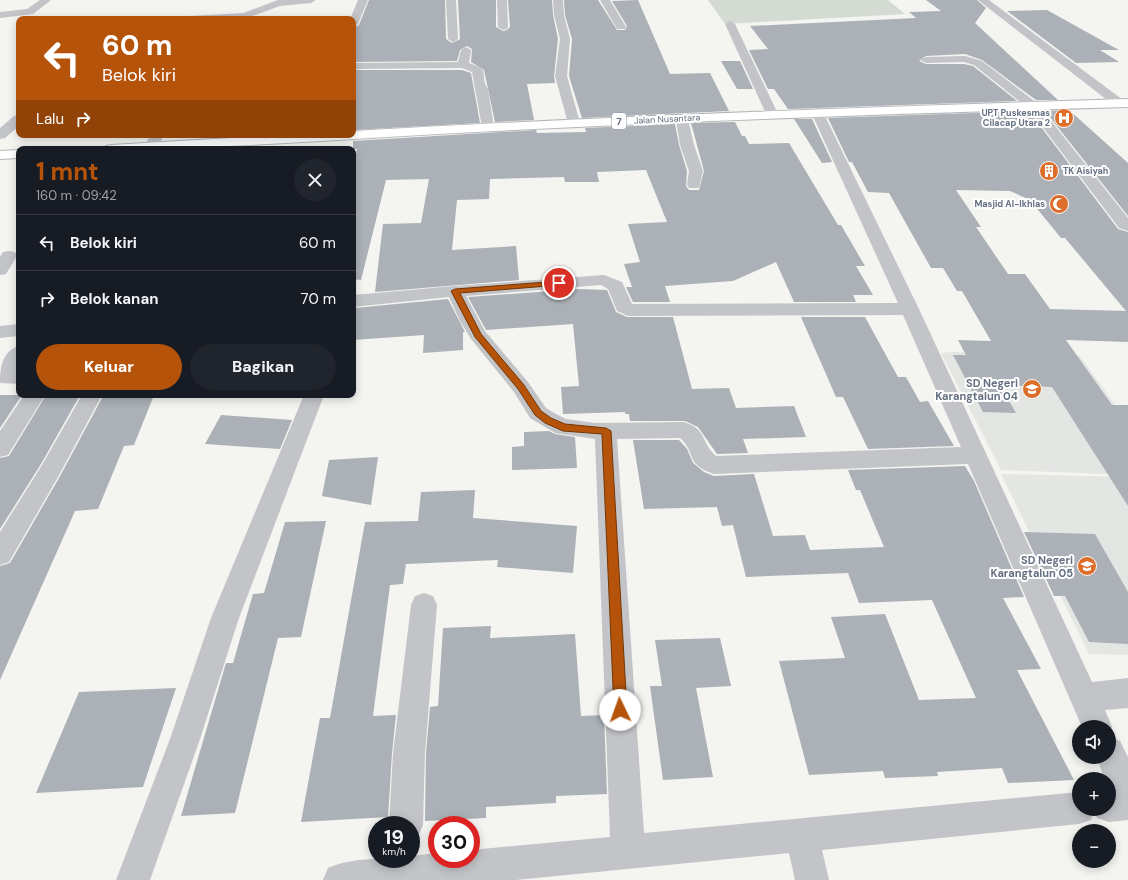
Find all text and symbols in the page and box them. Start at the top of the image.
text: 60 m [102,27,172,64]
icon: left [36,32,88,84]
text: Belok kiri [102,63,176,87]
place label: UPT Puskesmas Cilacap Utara 2 [981,107,1050,129]
hospital icon: UPT Puskesmas Cilacap Utara 2 [1053,107,1075,129]
icon: right [72,108,94,130]
text: Lalu [36,109,64,129]
street label: Jalan Nusantara [633,111,701,127]
road number: 7 [612,113,626,129]
text: 1 mnt [36,156,99,187]
button: close [294,159,336,201]
building icon: TK Aisiyah [1038,160,1060,182]
place label: TK Aisiyah [1063,165,1109,177]
text: 160 m · 09:42 [36,187,117,204]
mosque icon: Masjid Al-Ikhlas [1048,193,1070,215]
place label: Masjid Al-Ikhlas [974,198,1045,210]
icon: left [36,232,58,254]
text: Belok kiri [70,233,137,253]
text: 60 m [299,233,336,253]
pin [542,266,576,300]
icon: arrive [548,272,570,294]
icon: right [36,288,58,310]
text: Belok kanan [70,289,158,309]
text: 70 m [301,289,336,309]
button: Keluar [36,344,182,390]
button: Bagikan [190,344,336,390]
place label: SD Negeri Karangtalun 04 [935,376,1018,403]
school or university icon: SD Negeri Karangtalun 04 [1021,378,1043,400]
place label: SD Negeri Karangtalun 05 [991,553,1073,580]
school or university icon: SD Negeri Karangtalun 05 [1076,555,1098,577]
position arrow [599,689,641,731]
map controls [1072,720,1116,868]
button: sound [1072,720,1116,764]
button: + [1072,772,1116,816]
speed limit sign: 30 [428,816,480,868]
text: 19 [384,824,404,850]
button: − [1072,824,1116,868]
text: km/h [382,845,406,858]

